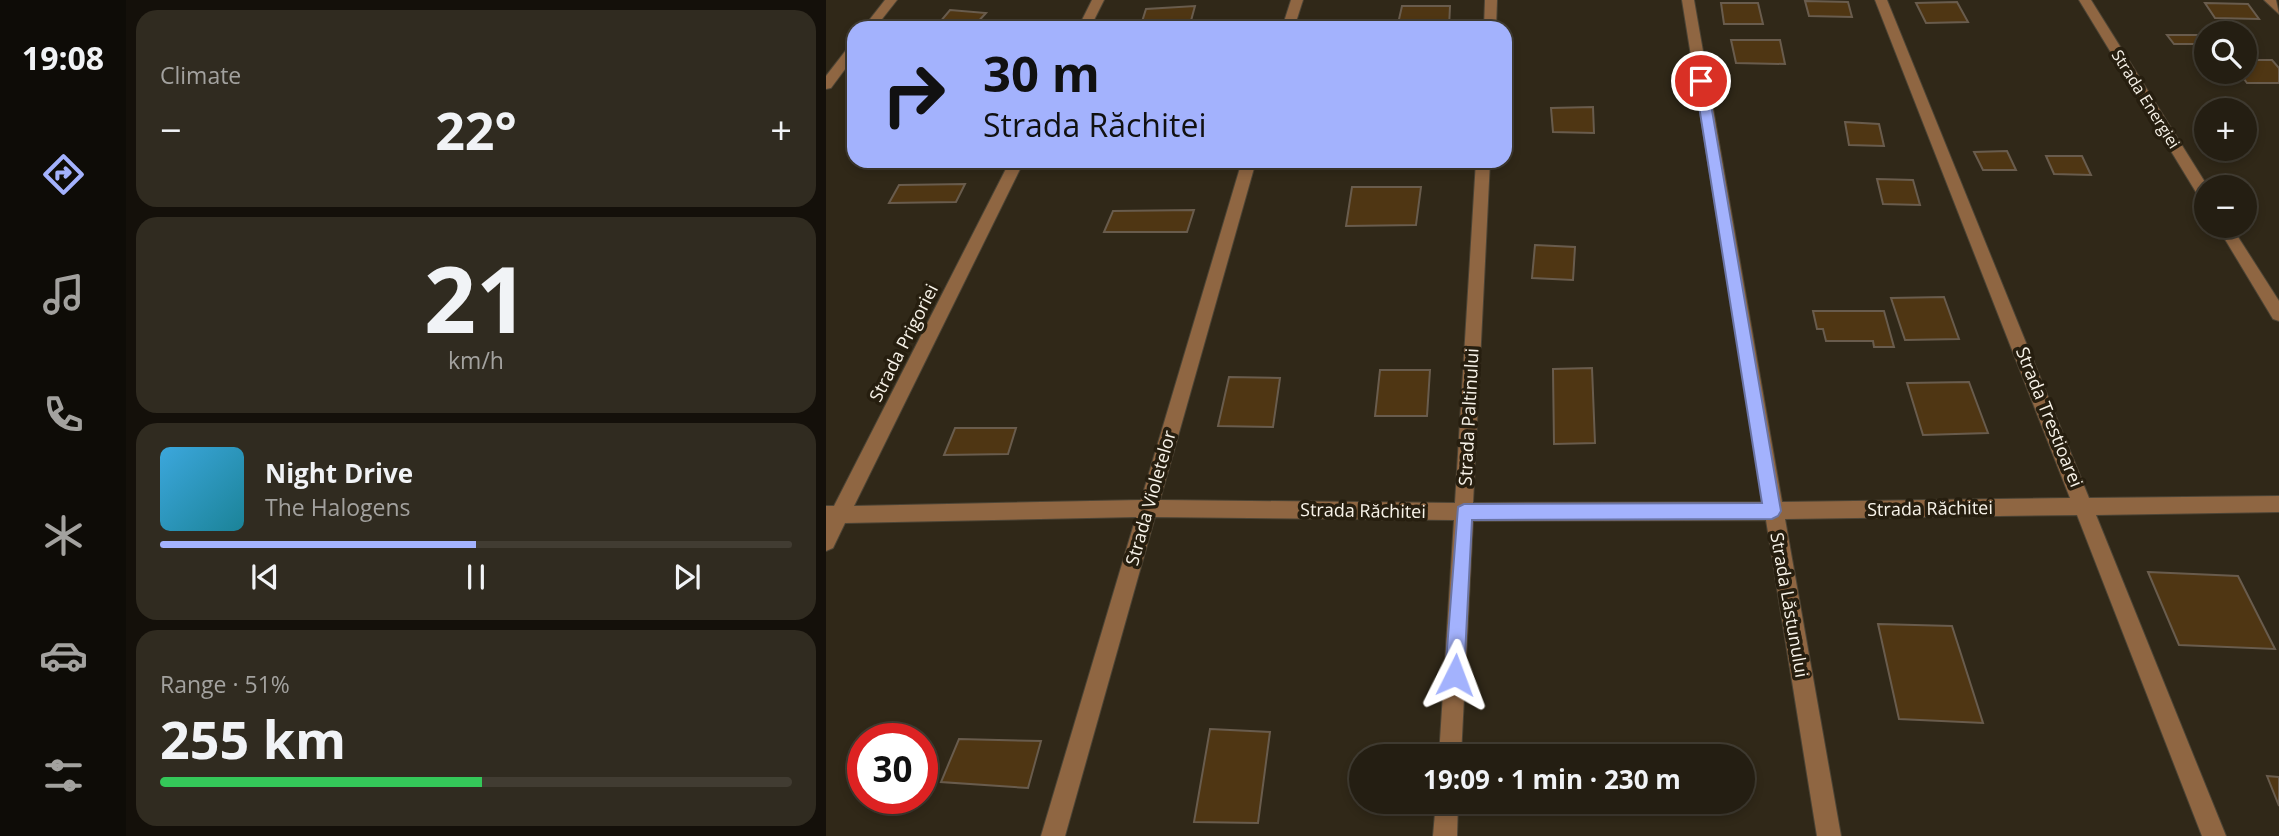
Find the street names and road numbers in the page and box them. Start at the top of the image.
street label: Strada Energiei [2107,45,2185,153]
street label: Strada Prigoriei [863,280,943,406]
street label: Strada Trestioarei [2011,343,2089,490]
street label: Strada Paltinului [1452,347,1484,486]
street label: Strada Violetelor [1119,427,1181,568]
street label: Strada Răchitei [1867,495,1993,521]
street label: Strada Răchitei [1300,497,1426,523]
street label: Strada Lăstunului [1765,530,1815,679]

